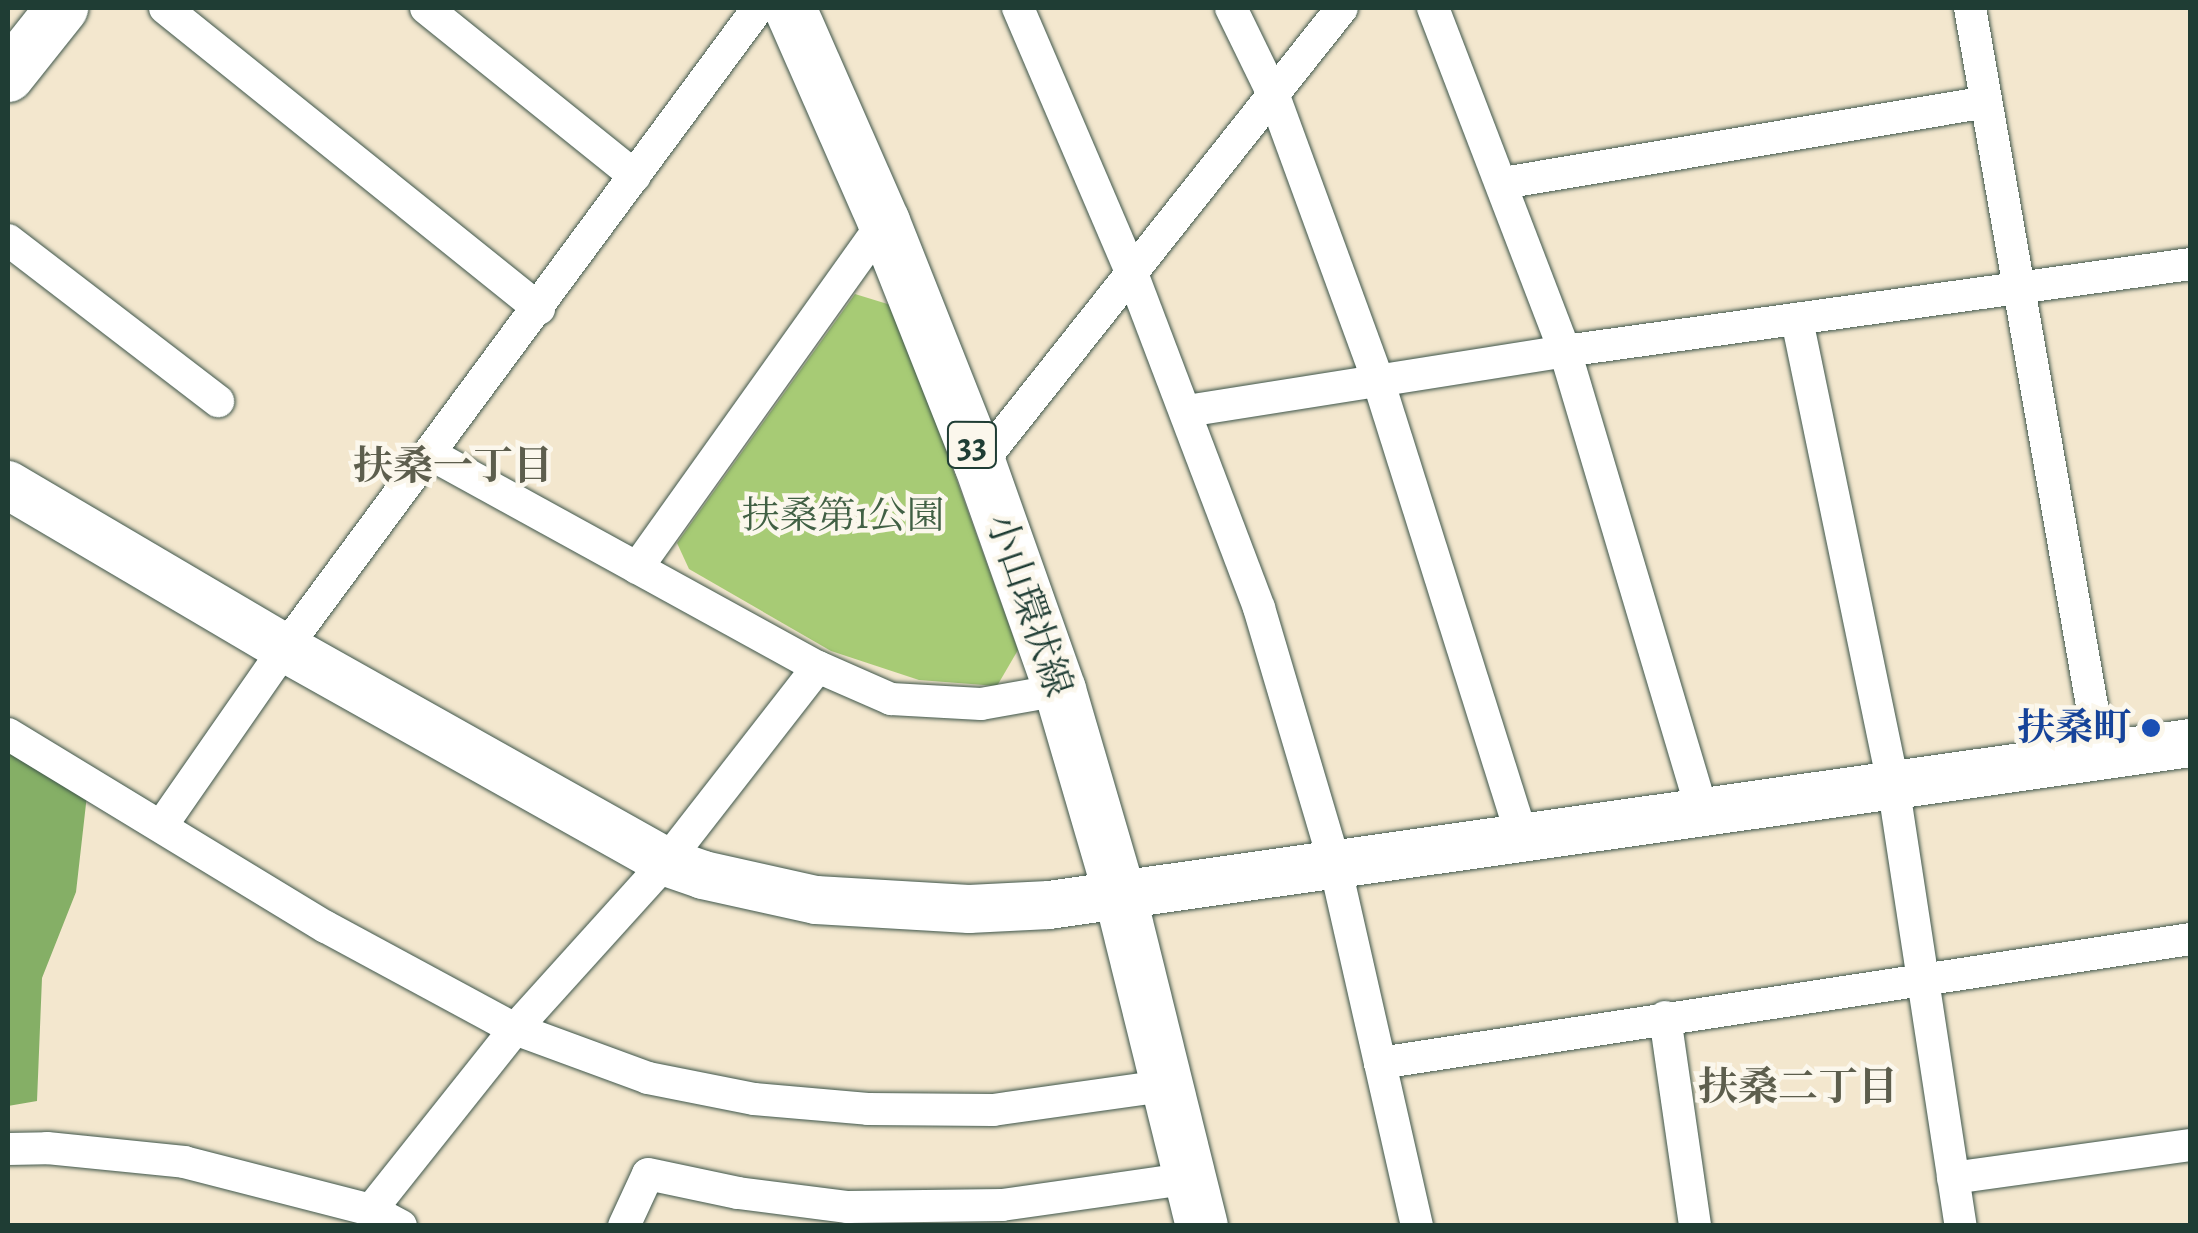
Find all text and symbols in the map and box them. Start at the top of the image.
road number: 33 [944,415,1000,475]
district label: 扶桑一丁目 [353,442,553,490]
park label: 扶桑第1公園 [742,493,944,539]
street label: 小山環状線 [977,508,1081,702]
place label: 扶桑町 [2017,705,2131,751]
marker: 扶桑町 [2140,717,2162,739]
district label: 扶桑二丁目 [1698,1063,1898,1111]

